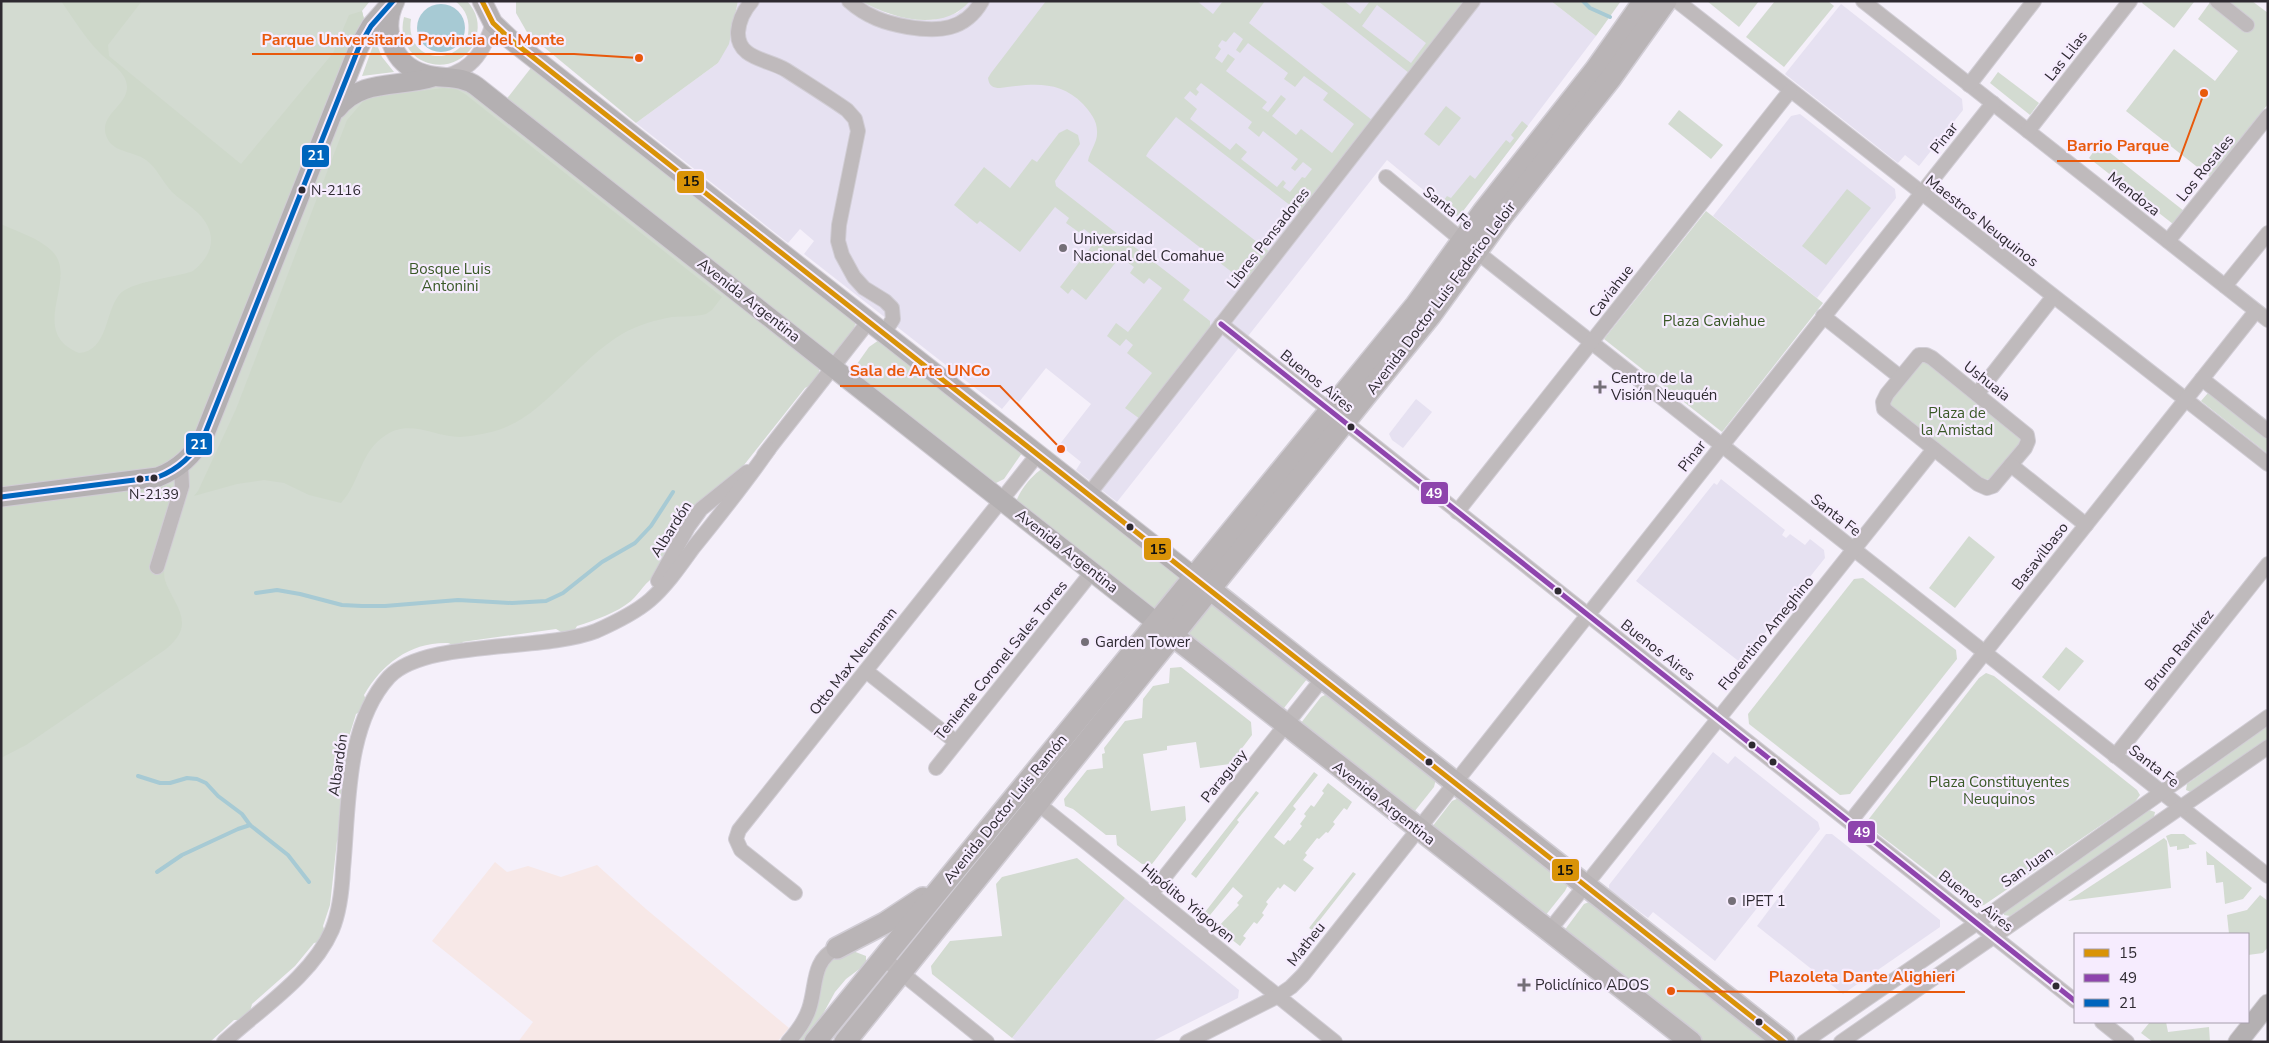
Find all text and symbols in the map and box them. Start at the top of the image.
callout: Parque Universitario Provincia del Monte [252,23,574,54]
street label: Las Lilas [2040,27,2092,85]
text: Parque Universitario Provincia del Monte [262,29,565,51]
street label: Pinar [1925,118,1963,158]
callout: Barrio Parque [2057,130,2179,161]
street label: Los Rosales [2172,130,2238,206]
text: Barrio Parque [2067,135,2170,157]
line badge: 21 [301,144,330,168]
text: 21 [308,146,324,165]
street label: Mendoza [2104,167,2164,221]
line badge: 15 [676,170,705,194]
street label: Maestros Neuquinos [1921,171,2043,271]
text: 15 [683,172,699,191]
place label: N-2116 [311,181,361,200]
street label: Santa Fe [1419,182,1477,234]
street label: Libres Pensadores [1222,183,1314,293]
marker: N-2116 [297,185,307,195]
street label: Avenida Doctor Luis Federico Leloir [1362,197,1521,399]
place label: Universidad Nacional del Comahue [1073,229,1224,266]
marker: Universidad Nacional del Comahue [1057,242,1069,254]
street label: Avenida Argentina [693,254,805,346]
park label: Bosque Luis Antonini [409,259,491,296]
street label: Caviahue [1584,260,1638,322]
park label: Plaza Caviahue [1663,311,1765,331]
street label: Buenos Aires [1276,345,1358,417]
callout: Sala de Arte UNCo [840,355,1000,386]
street label: Ushuaia [1959,356,2015,406]
text: Sala de Arte UNCo [850,360,990,382]
place label: Centro de la Visión Neuquén [1610,368,1717,405]
marker: Centro de la Visión Neuquén [1593,380,1607,394]
park label: Plaza de la Amistad [1921,403,1993,440]
unlabelled marker [1346,422,1356,432]
line badge: 21 [185,432,213,456]
text: 21 [191,435,207,454]
street label: Pinar [1673,436,1711,476]
marker: N-2139 [149,473,159,483]
unlabelled marker [135,474,145,484]
line badge: 49 [1420,481,1449,505]
text: 49 [1426,484,1442,503]
place label: N-2139 [129,485,179,504]
street label: Santa Fe [1807,489,1865,541]
street label: Albardón [646,497,696,561]
street label: Avenida Argentina [1011,505,1123,597]
street label: Basavilbaso [2007,518,2073,594]
unlabelled marker [1125,522,1135,532]
line badge: 15 [1143,537,1172,561]
text: 15 [1150,540,1166,559]
street label: Florentino Ameghino [1714,572,1818,694]
street label: Teniente Coronel Sales Torres [930,576,1072,744]
unlabelled marker [1553,586,1563,596]
street label: Otto Max Neumann [805,603,901,719]
street label: Bruno Ramírez [2140,605,2218,695]
street label: Buenos Aires [1617,615,1699,685]
place label: Garden Tower [1095,632,1191,652]
marker: Garden Tower [1079,636,1091,648]
street label: Avenida Doctor Luis Ramón [939,730,1071,888]
street label: Albardón [324,732,352,798]
unlabelled marker [1747,740,1757,750]
street label: Santa Fe [2125,740,2183,792]
street label: Paraguay [1196,745,1252,807]
street label: Avenida Argentina [1328,757,1440,849]
unlabelled marker [1424,757,1434,767]
unlabelled marker [1768,757,1778,767]
park label: Plaza Constituyentes Neuquinos [1929,772,2070,809]
line badge: 49 [1847,820,1876,844]
text: 49 [1854,823,1870,842]
street label: San Juan [1997,842,2057,892]
line badge: 15 [1551,858,1580,882]
street label: Hipólito Yrigoyen [1137,859,1239,947]
text: 15 [1557,861,1573,880]
street label: Buenos Aires [1935,866,2017,936]
place label: IPET 1 [1742,891,1786,911]
marker: IPET 1 [1726,895,1738,907]
street label: Matheu [1282,918,1330,970]
legend [2074,933,2249,1023]
text: 15 [2119,943,2137,963]
callout: Plazoleta Dante Alighieri [1758,961,1965,992]
text: Plazoleta Dante Alighieri [1769,966,1955,988]
text: 49 [2119,968,2137,988]
place label: Policlínico ADOS [1535,975,1649,995]
marker: Policlínico ADOS [1517,978,1531,992]
unlabelled marker [2051,981,2061,991]
text: 21 [2119,993,2137,1013]
unlabelled marker [1754,1017,1764,1027]

